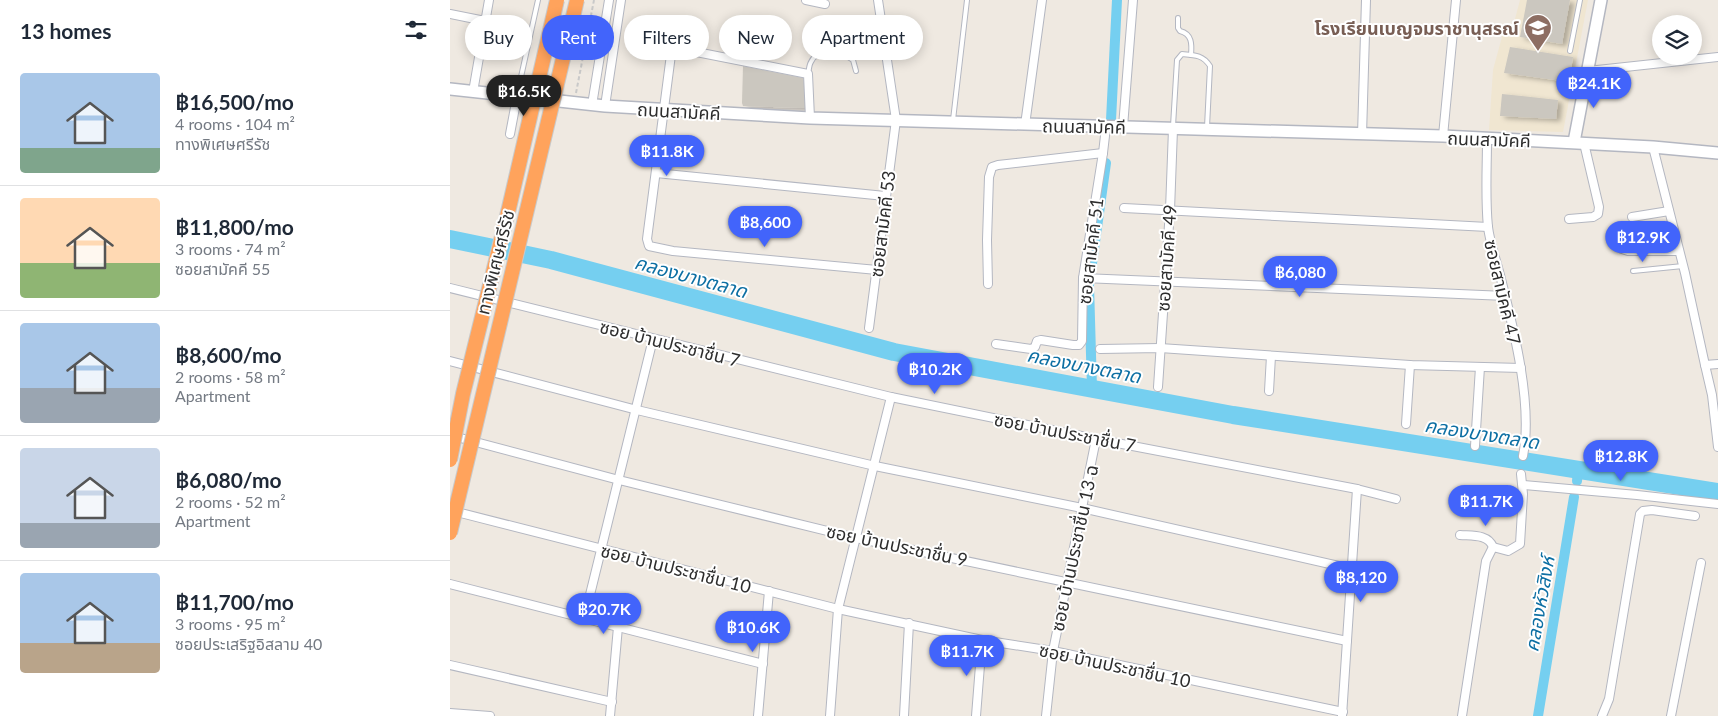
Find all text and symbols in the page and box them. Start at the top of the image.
school or university icon: โรงเรียนเบญจมราชานุสรณ์ [1523,13,1553,52]
chip: Buy [465,15,532,60]
chip: Rent [542,15,614,60]
chip: Filters [624,15,709,60]
chip: New [719,15,792,60]
chip: Apartment [802,15,923,60]
map controls [1652,15,1702,65]
button: layers [1652,15,1702,65]
icon: filters [402,16,430,44]
place label: โรงเรียนเบญจมราชานุสรณ์ [1315,17,1519,40]
text: 13 homes [20,18,111,43]
pin: ฿24.1K [1553,66,1635,109]
text: ฿24.1K [1567,73,1621,92]
pin: ฿16.5K [483,74,565,117]
text: ฿16.5K [497,81,551,100]
text: ฿16,500/mo [175,89,294,114]
icon: home [60,93,120,153]
street label: ถนนสามัคคี [637,98,721,124]
text: 4 rooms · 104 m² [175,114,295,133]
street label: ถนนสามัคคี [1042,114,1126,138]
street label: ถนนสามัคคี [1447,127,1531,151]
text: ทางพิเศษศรีรัช [175,134,270,153]
pin: ฿11.8K [626,134,708,177]
text: ฿11.8K [640,141,694,160]
street label: ซอยสามัคคี 53 [865,169,899,279]
street label: ซอยสามัคคี 51 [1073,196,1107,306]
street label: ซอยสามัคคี 49 [1151,204,1181,312]
pin: ฿8,600 [724,206,806,248]
street label: ทางพิเศษศรีรัช [471,207,519,317]
text: ฿8,600 [739,212,791,231]
text: ฿11,800/mo [175,214,294,239]
icon: home [60,218,120,278]
pin: ฿12.9K [1602,220,1684,263]
text: ฿12.9K [1616,227,1670,246]
street label: ซอยสามัคคี 47 [1480,237,1526,347]
text: 3 rooms · 74 m² [175,239,286,258]
water label: คลองบางตลาด [632,250,751,302]
pin: ฿6,080 [1259,256,1341,298]
text: ซอยสามัคคี 55 [175,259,270,278]
text: ฿6,080 [1274,262,1326,281]
street label: ซอย บ้านประชาชื่น 7 [598,314,743,371]
text: ฿8,600/mo [175,342,282,367]
icon: home [60,343,120,403]
water label: คลองบางตลาด [1025,343,1144,388]
pin: ฿10.2K [894,352,976,395]
text: ฿10.2K [908,359,962,378]
text: 2 rooms · 58 m² [175,367,286,386]
text: Apartment [175,386,250,405]
street label: ซอย บ้านประชาชื่น 7 [992,407,1138,457]
water label: คลองบางตลาด [1423,413,1542,454]
pin: ฿12.8K [1580,440,1662,482]
text: ฿12.8K [1594,446,1648,465]
street label: ซอย บ้านประชาชื่น 13 ฉ [1045,462,1102,633]
text: ฿6,080/mo [175,467,282,492]
icon: home [60,468,120,528]
pin: ฿11.7K [1445,484,1527,527]
text: ฿11.7K [1459,491,1513,510]
text: 2 rooms · 52 m² [175,492,286,511]
text: Apartment [175,511,250,530]
street label: ซอย บ้านประชาชื่น 9 [824,518,970,571]
street label: ซอย บ้านประชาชื่น 10 [599,538,754,597]
water label: คลองหัวสิงห์ [1519,550,1559,653]
pin: ฿8,120 [1320,560,1402,603]
text: ฿8,120 [1335,567,1387,586]
text: ฿11,700/mo [175,589,294,614]
pin: ฿20.7K [563,592,645,635]
icon: home [60,593,120,653]
text: ฿20.7K [577,599,631,618]
pin: ฿10.6K [712,610,794,653]
text: 3 rooms · 95 m² [175,614,286,633]
text: ฿10.6K [726,617,780,636]
text: ซอยประเสริฐอิสลาม 40 [175,634,322,653]
pin: ฿11.7K [926,634,1008,677]
street label: ซอย บ้านประชาชื่น 10 [1037,637,1193,692]
text: ฿11.7K [940,641,994,660]

